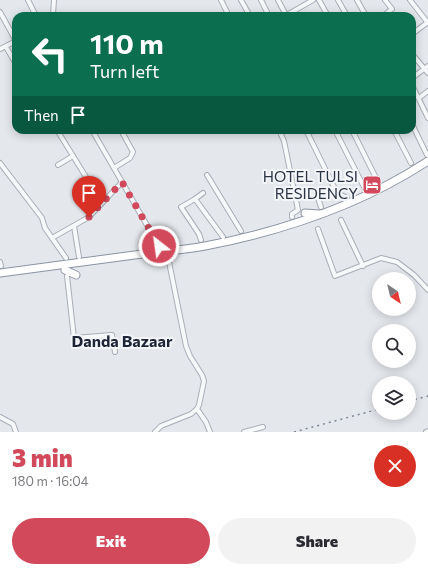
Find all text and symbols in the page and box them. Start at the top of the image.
text: 110 m [90,26,164,60]
icon: left [24,28,76,80]
text: Turn left [90,60,159,82]
icon: arrive [67,104,89,126]
text: Then [24,106,59,124]
place label: HOTEL TULSI RESIDENCY [263,167,358,202]
hotel icon: HOTEL TULSI RESIDENCY [361,174,383,196]
pin [72,176,106,217]
icon: arrive [78,182,100,204]
position arrow [138,225,180,267]
north arrow [372,272,416,316]
map controls [372,272,416,420]
button: search [372,324,416,368]
district label: Danda Bazaar [71,331,173,350]
button: layers [372,376,416,420]
text: 3 min [12,443,73,472]
button: close [374,445,416,487]
text: 180 m · 16:04 [12,473,89,489]
button: Exit [12,518,210,564]
button: Share [218,518,416,564]

